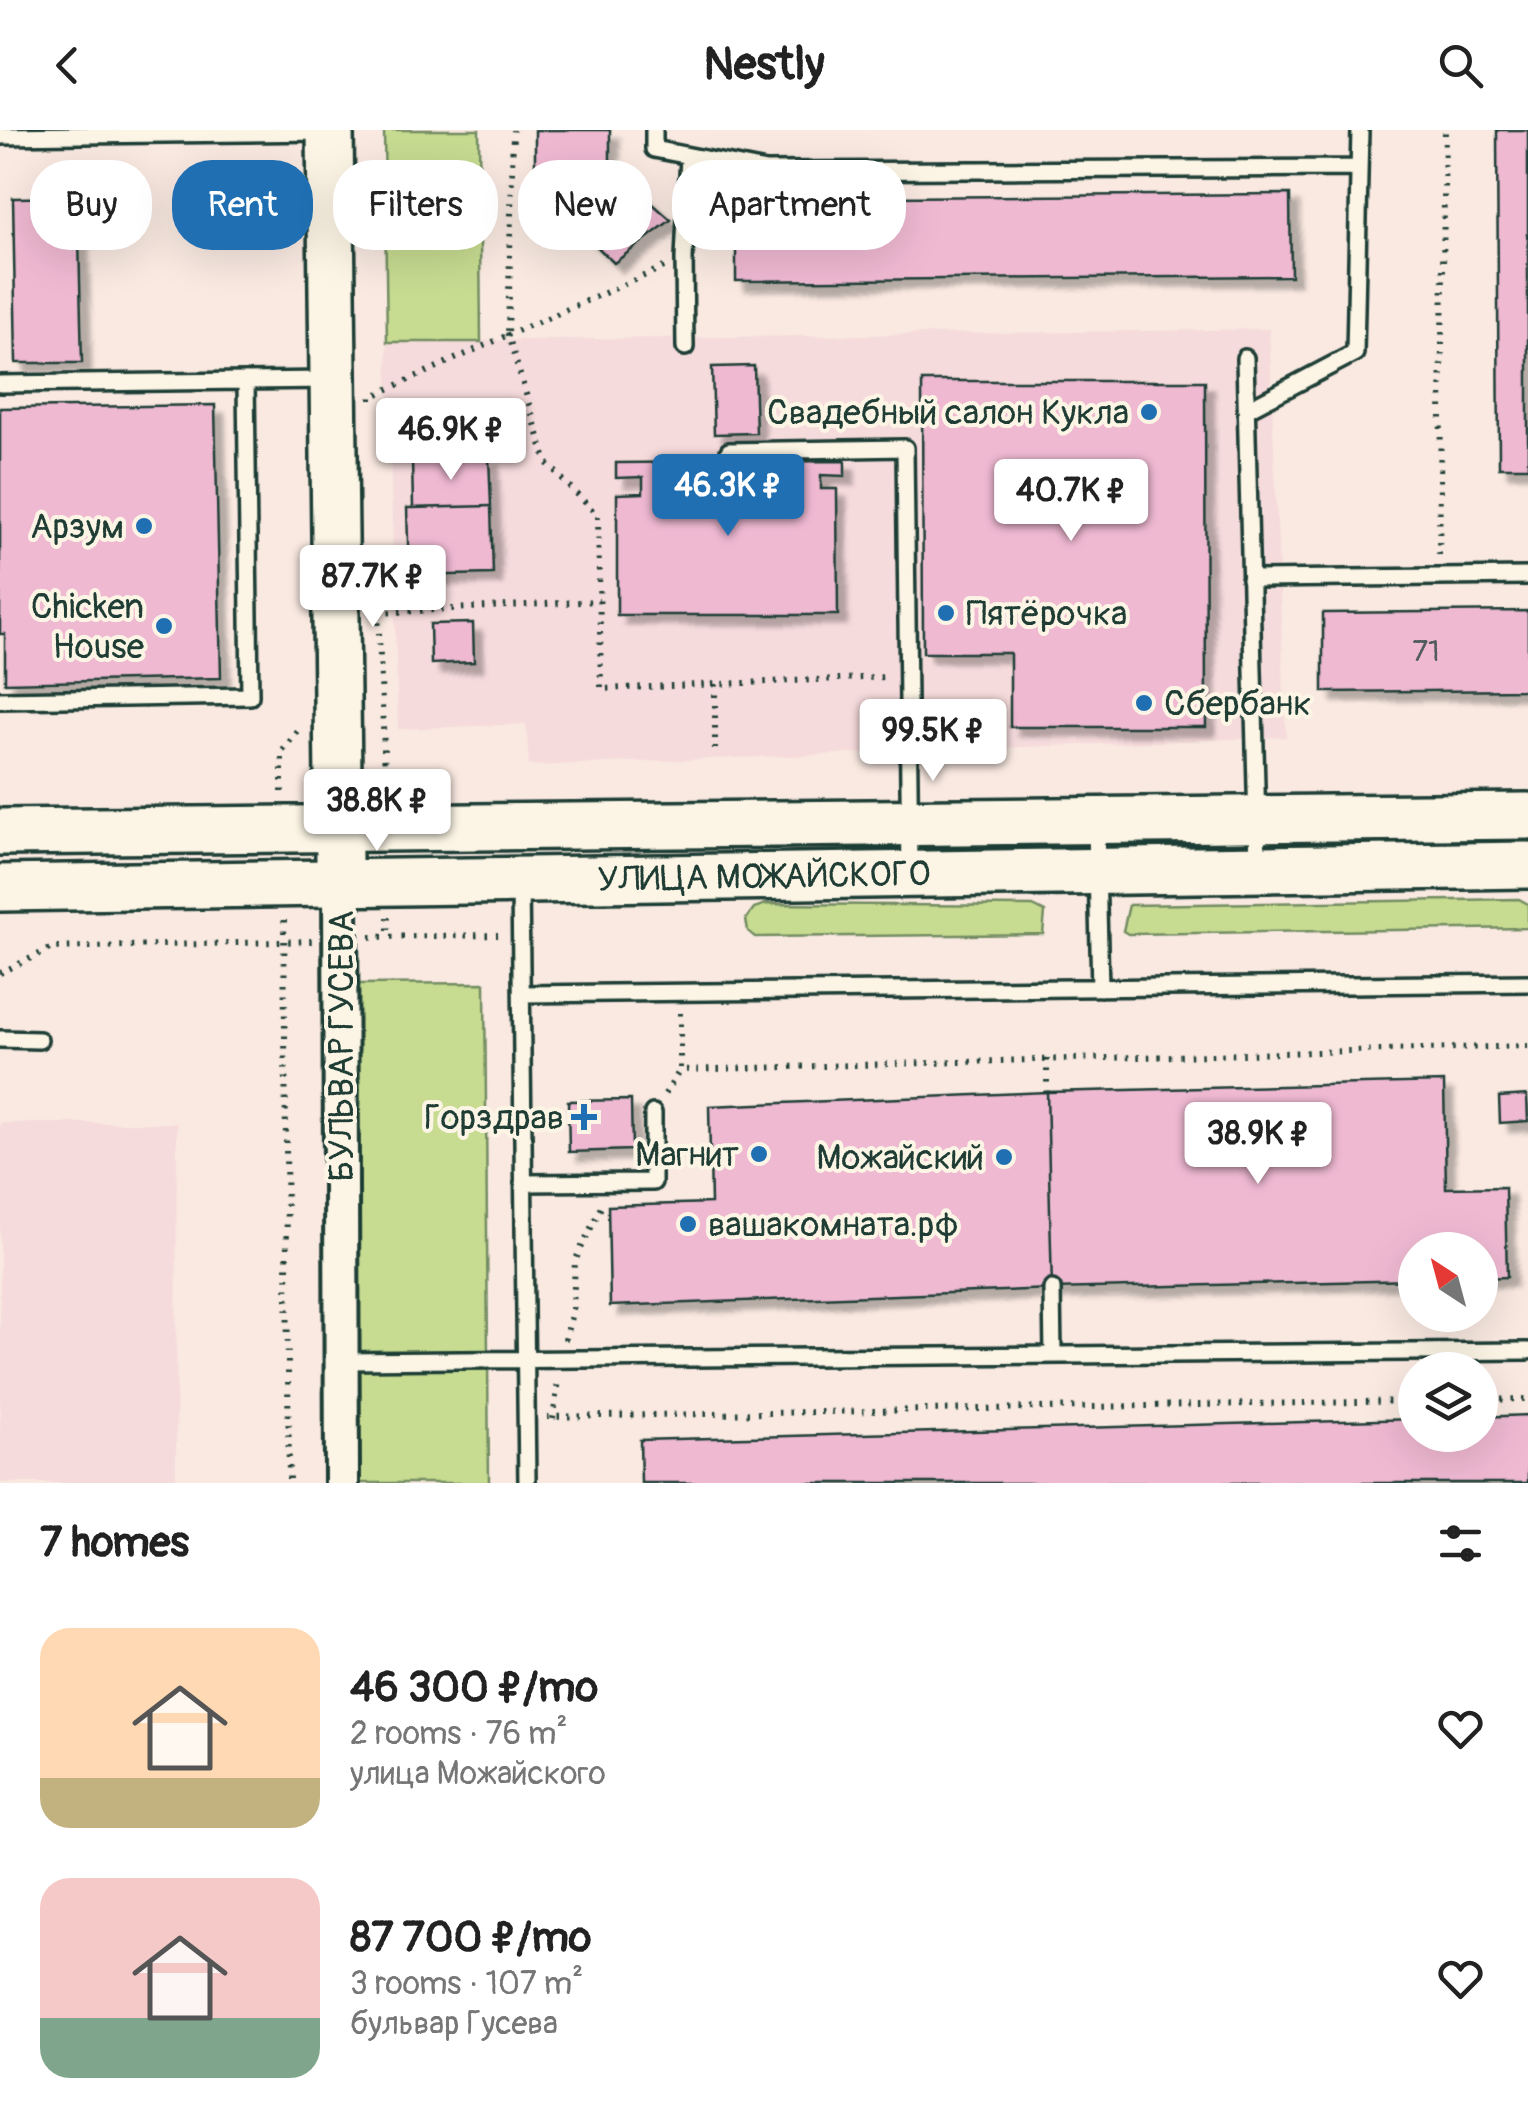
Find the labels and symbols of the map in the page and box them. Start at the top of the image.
place label: Свадебный салон Кукла [767,391,1129,435]
pin: 46.9K ₽ [359,398,543,483]
marker: Свадебный салон Кукла [1138,401,1160,423]
pin: 46.3K ₽ [636,454,820,539]
pin: 40.7K ₽ [979,459,1163,544]
place label: Арзум [30,505,124,549]
marker: Арзум [133,515,155,537]
pin: 87.7K ₽ [281,545,465,630]
place label: Chicken House [31,585,144,669]
place label: Пятёрочка [966,592,1127,636]
marker: Пятёрочка [935,602,957,624]
marker: Chicken House [153,615,175,637]
house number: 71 [1412,633,1440,670]
place label: Сбербанк [1164,682,1311,726]
marker: Сбербанк [1133,692,1155,714]
pin: 99.5K ₽ [841,699,1025,784]
pin: 38.8K ₽ [285,769,469,854]
street label: УЛИЦА МОЖАЙСКОГО [597,852,931,902]
street label: БУЛЬВАР ГУСЕВА [320,910,364,1182]
place label: Горздрав [424,1096,564,1140]
pin: 38.9K ₽ [1166,1102,1350,1187]
marker: Горздрав [573,1106,595,1128]
place label: Магнит [635,1133,739,1177]
place label: Можайский [816,1136,984,1180]
marker: Магнит [748,1143,770,1165]
marker: Можайский [993,1146,1015,1168]
place label: вашакомната.рф [708,1203,959,1247]
marker: вашакомната.рф [677,1213,699,1235]
north arrow [1398,1232,1498,1332]

